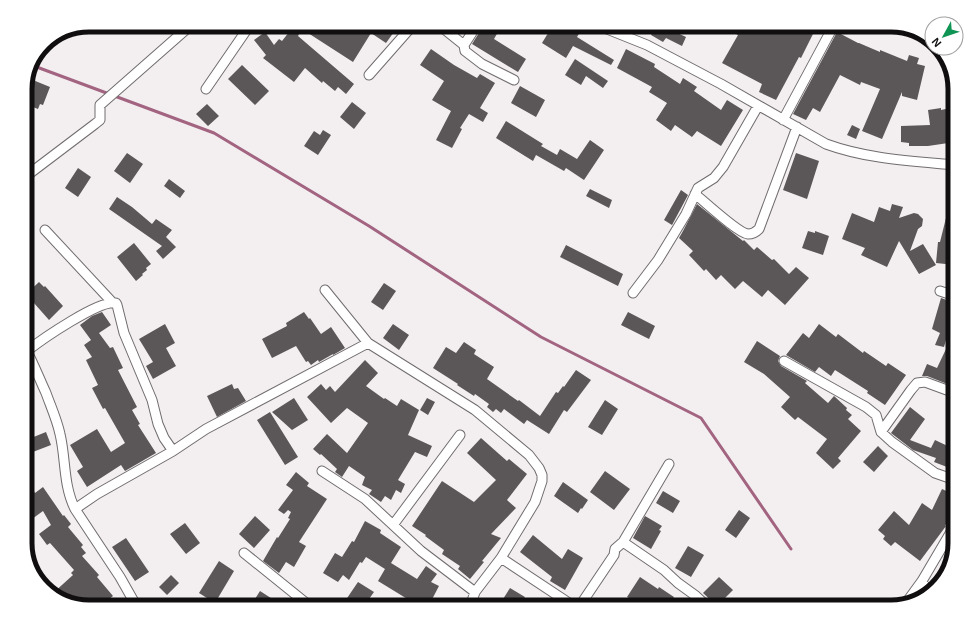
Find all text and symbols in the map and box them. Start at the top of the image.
north arrow [924,16,964,56]
text: N [929,35,943,49]

